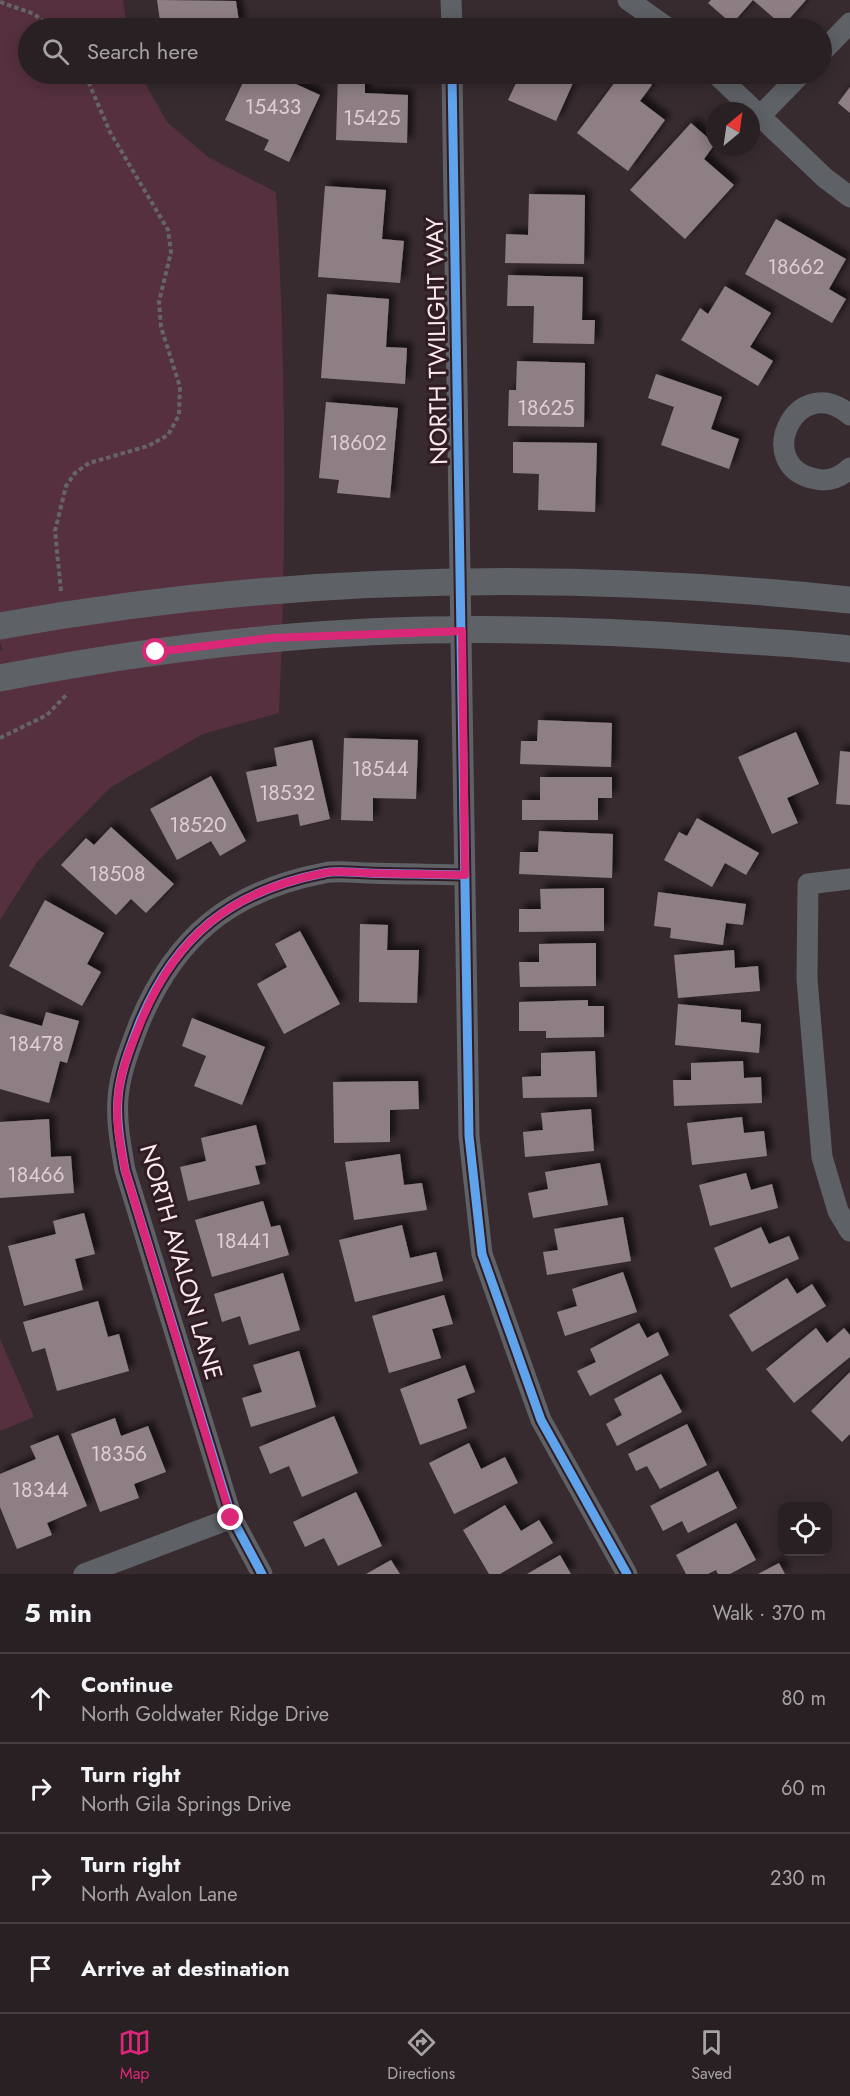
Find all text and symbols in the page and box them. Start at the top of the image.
search box [18,18,832,84]
icon: search [39,35,72,68]
text: Search here [87,35,198,67]
house number: 15433 [245,92,301,122]
north arrow [706,102,760,156]
house number: 15425 [343,103,401,133]
street label: NORTH TWILIGHT WAY [417,216,456,465]
house number: 18662 [767,252,825,282]
house number: 18625 [518,393,574,423]
house number: 18602 [329,428,387,458]
route start [142,638,168,664]
house number: 18544 [351,754,409,784]
house number: 18532 [259,778,315,808]
house number: 18520 [169,810,227,840]
house number: 18508 [89,859,145,889]
house number: 18478 [8,1029,64,1059]
street label: NORTH AVALON LANE [131,1140,232,1384]
house number: 18466 [7,1160,65,1190]
house number: 18441 [216,1226,270,1256]
house number: 18356 [91,1439,147,1469]
house number: 18344 [12,1475,68,1505]
map controls [778,1502,832,1556]
button: locate [778,1502,832,1556]
route end [217,1504,243,1530]
text: 5 min [24,1594,92,1632]
text: Walk · 370 m [712,1599,826,1628]
text: Continue [81,1668,173,1700]
icon: ahead [24,1682,57,1715]
text: 80 m [781,1684,826,1713]
text: North Goldwater Ridge Drive [81,1700,329,1729]
text: Turn right [81,1758,181,1790]
icon: right [24,1772,57,1805]
text: 60 m [781,1774,826,1803]
text: North Gila Springs Drive [81,1790,291,1819]
text: Turn right [81,1848,181,1880]
icon: right [24,1862,57,1895]
text: 230 m [770,1864,826,1893]
text: North Avalon Lane [81,1880,238,1909]
icon: arrive [24,1952,57,1985]
text: Arrive at destination [81,1952,290,1984]
tab: Map [118,2026,151,2085]
tab: Directions [387,2026,455,2085]
tab: Saved [691,2026,732,2085]

